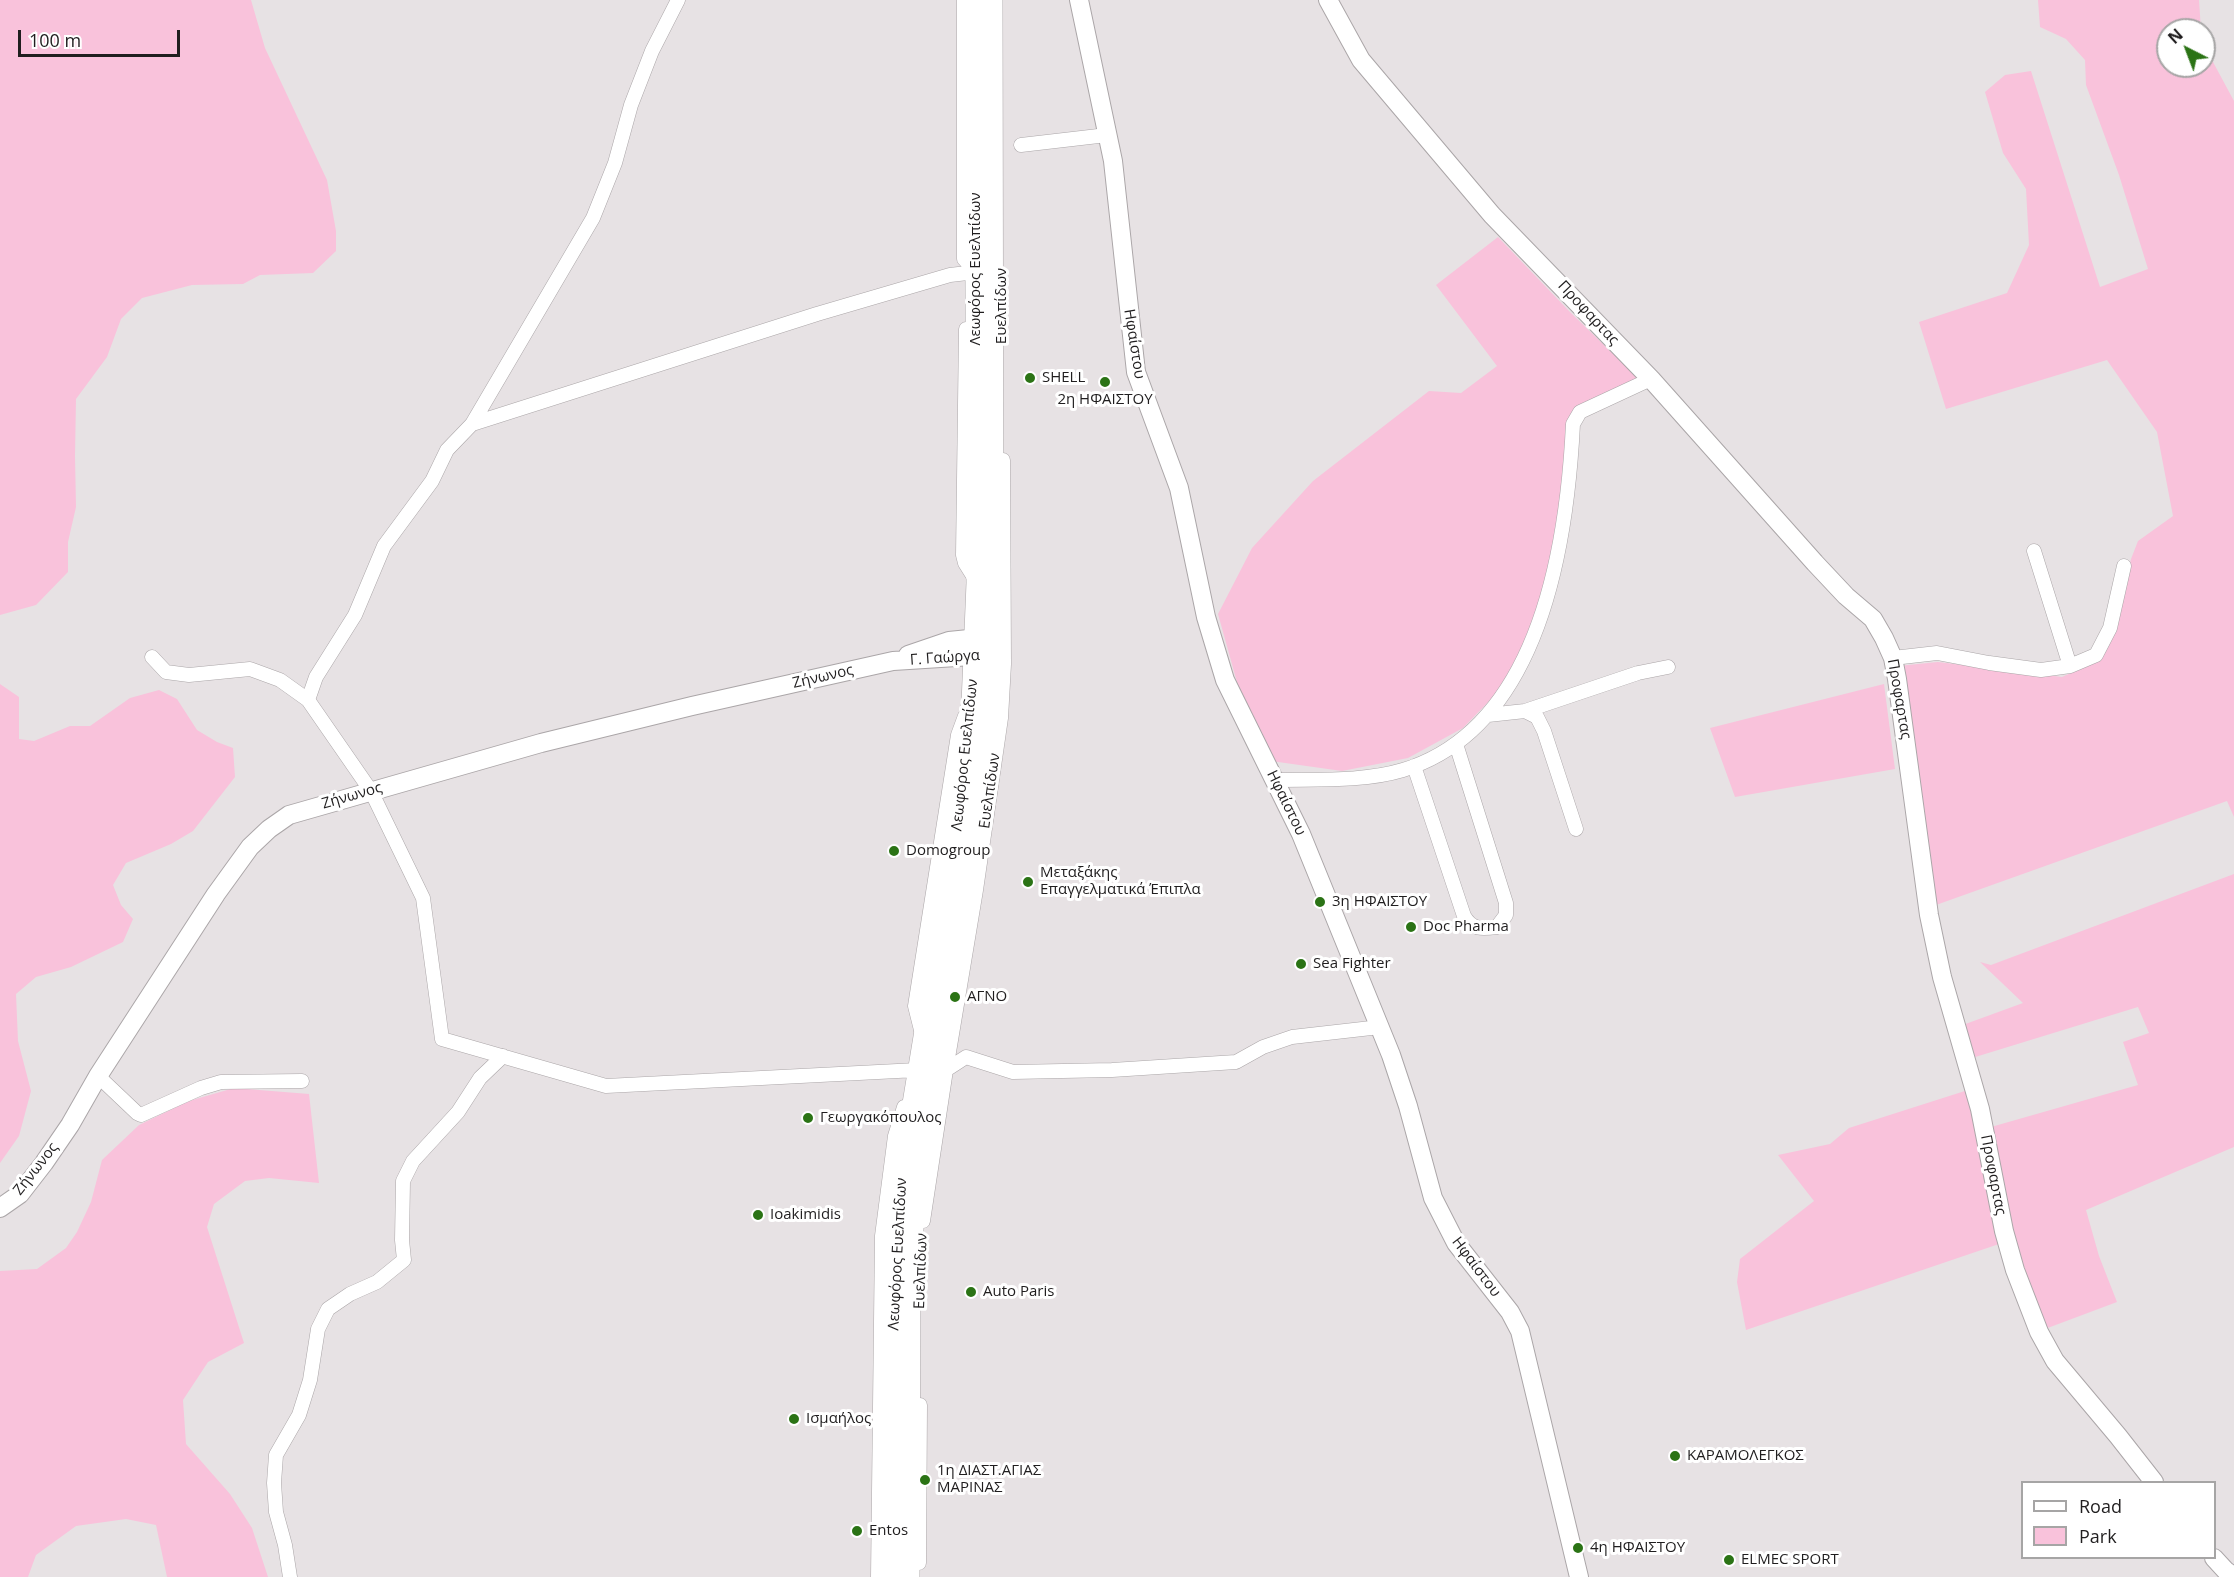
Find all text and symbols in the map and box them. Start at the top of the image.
scale bar [21,18,183,56]
north arrow [2156,18,2216,78]
text: N [2163,24,2187,49]
text: 100 m [29,28,81,52]
street label: Λεωφόρος Ευελπίδων [967,192,985,346]
street label: Ευελπίδων [993,268,1011,344]
street label: Προφαρτας [1554,277,1622,349]
street label: Ηφαίστου [1120,308,1148,380]
place label: SHELL [1042,369,1085,387]
marker: SHELL [1023,371,1037,385]
marker: 2η ΗΦΑΙΣΤΟΥ [1098,375,1112,389]
place label: 2η ΗΦΑΙΣΤΟΥ [1057,391,1153,409]
street label: Γ. Γαώργα [909,647,981,669]
street label: Προφαρτας [1883,657,1915,741]
street label: Ζήνωνος [791,661,855,693]
street label: Λεωφόρος Ευελπίδων [948,678,982,832]
street label: Ευελπίδων [976,752,1004,830]
street label: Ηφαίστου [1262,767,1310,839]
street label: Ζήνωνος [320,779,384,813]
place label: Domogroup [906,842,990,860]
marker: Domogroup [887,844,901,858]
place label: Μεταξάκης Επαγγελματικά Έπιπλα [1040,864,1201,899]
marker: Μεταξάκης Επαγγελματικά Έπιπλα [1021,875,1035,889]
place label: 3η ΗΦΑΙΣΤΟΥ [1332,893,1427,911]
marker: 3η ΗΦΑΙΣΤΟΥ [1313,895,1327,909]
place label: Doc Pharma [1423,918,1509,936]
marker: Doc Pharma [1404,920,1418,934]
place label: Sea Fighter [1313,955,1391,973]
marker: Sea Fighter [1294,957,1308,971]
place label: ΑΓΝΟ [967,988,1007,1006]
marker: ΑΓΝΟ [948,990,962,1004]
place label: Γεωργακόπουλος [820,1109,942,1127]
marker: Γεωργακόπουλος [801,1111,815,1125]
street label: Προφαρτας [1976,1133,2010,1217]
street label: Ζήνωνος [10,1139,62,1199]
street label: Λεωφόρος Ευελπίδων [885,1177,911,1331]
place label: Ioakimidis [770,1206,841,1224]
marker: Ioakimidis [751,1208,765,1222]
street label: Ευελπίδων [911,1233,931,1309]
street label: Ηφαίστου [1448,1233,1504,1301]
place label: Auto Paris [983,1283,1054,1301]
marker: Auto Paris [964,1285,978,1299]
place label: Ισμαήλος [806,1410,871,1428]
marker: Ισμαήλος [787,1412,801,1426]
place label: ΚΑΡΑΜΟΛΕΓΚΟΣ [1687,1447,1804,1465]
marker: ΚΑΡΑΜΟΛΕΓΚΟΣ [1668,1449,1682,1463]
place label: 1η ΔΙΑΣΤ.ΑΓΙΑΣ ΜΑΡΙΝΑΣ [937,1462,1041,1497]
marker: 1η ΔΙΑΣΤ.ΑΓΙΑΣ ΜΑΡΙΝΑΣ [918,1473,932,1487]
legend [2021,1481,2216,1559]
text: Road [2079,1494,2122,1518]
place label: Entos [869,1522,908,1540]
marker: Entos [850,1524,864,1538]
text: Park [2079,1524,2117,1548]
place label: 4η ΗΦΑΙΣΤΟΥ [1590,1539,1685,1557]
marker: 4η ΗΦΑΙΣΤΟΥ [1571,1541,1585,1555]
place label: ELMEC SPORT [1741,1551,1839,1569]
marker: ELMEC SPORT [1722,1553,1736,1567]

